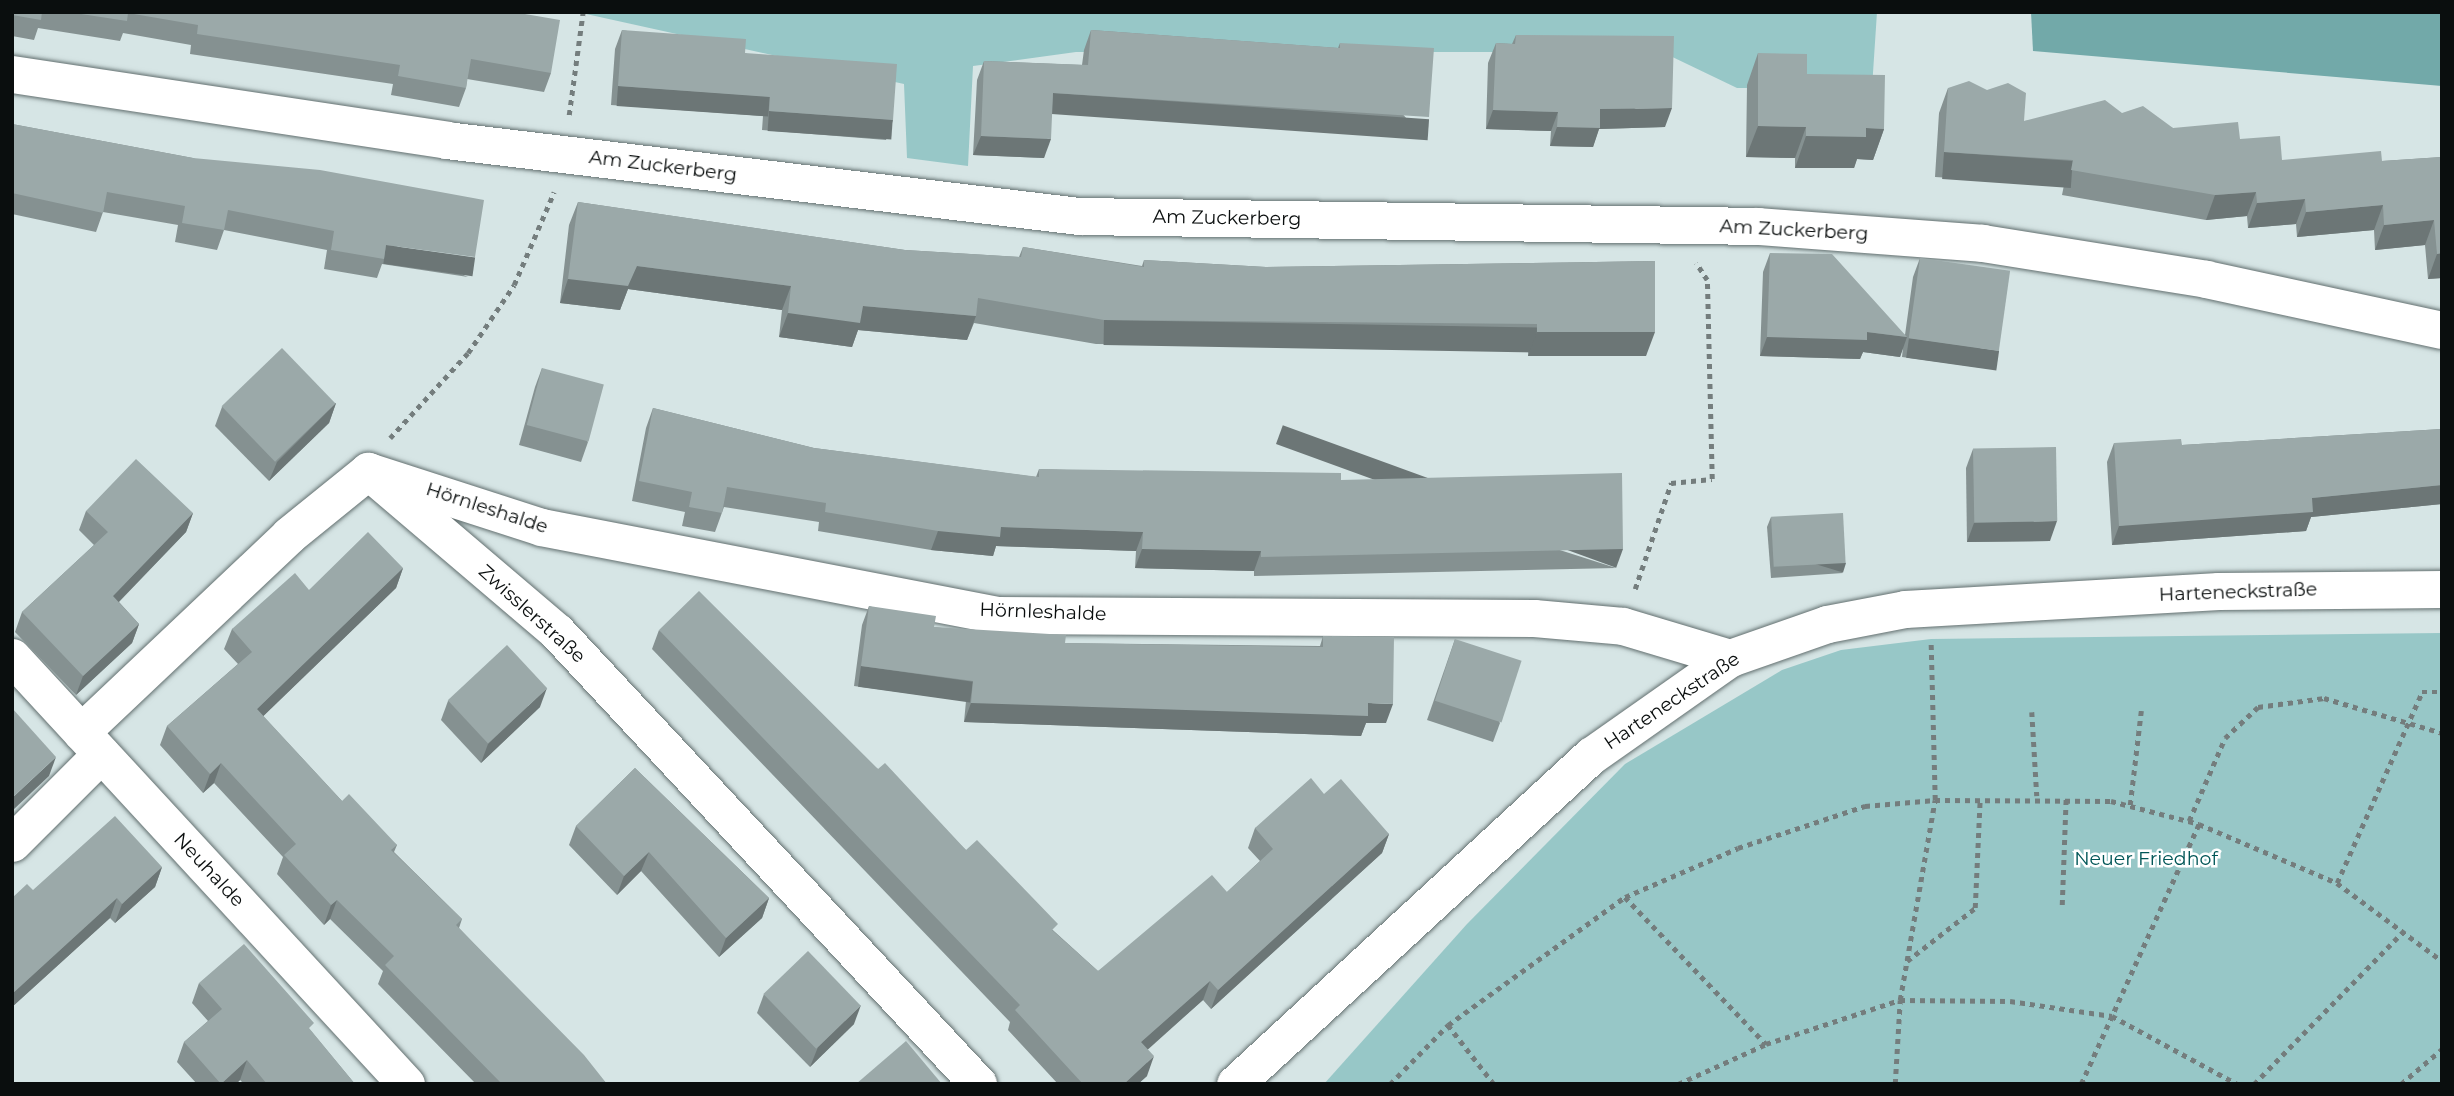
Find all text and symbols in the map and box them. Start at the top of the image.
street label: Am Zuckerberg [588,146,738,186]
street label: Am Zuckerberg [1152,205,1302,231]
street label: Am Zuckerberg [1719,215,1869,245]
street label: Hörnleshalde [423,478,551,538]
street label: Zwisslerstraße [474,560,590,668]
street label: Harteneckstraße [2158,578,2318,606]
street label: Hörnleshalde [979,598,1107,626]
street label: Harteneckstraße [1600,647,1744,755]
street label: Neuhalde [169,828,249,912]
park label: Neuer Friedhof [2074,848,2218,870]

